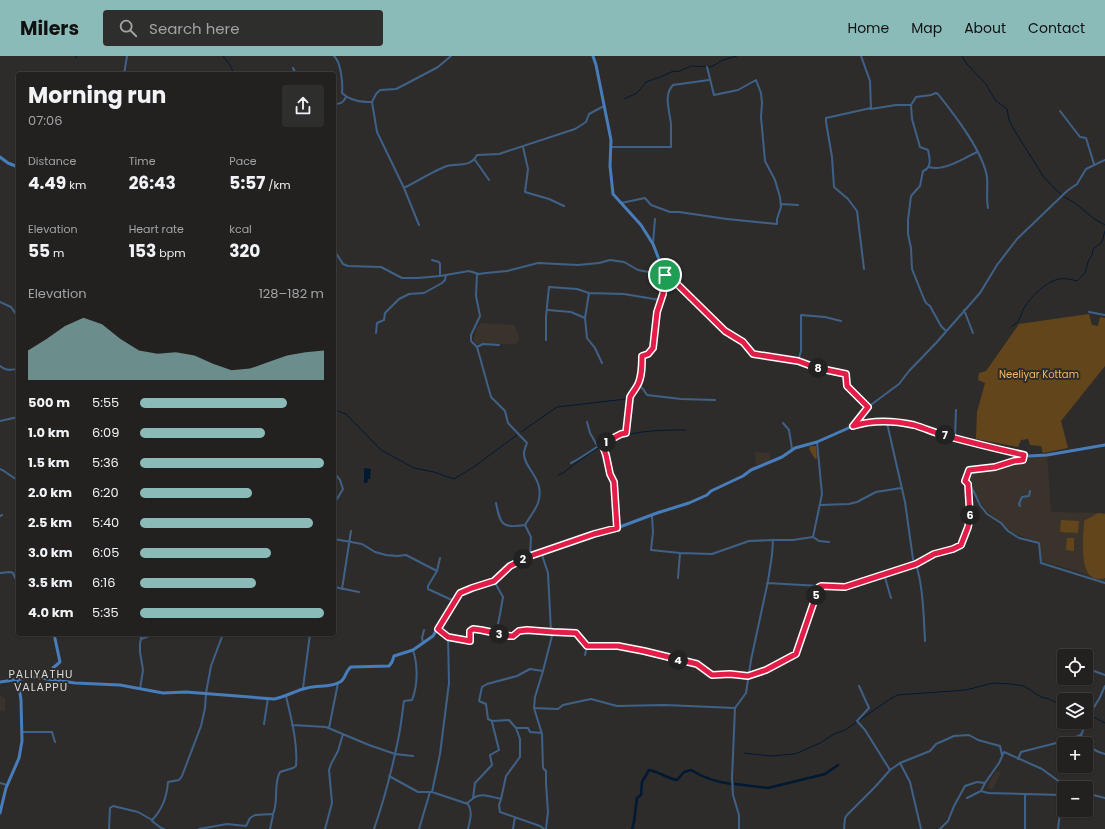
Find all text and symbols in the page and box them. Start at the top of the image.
search box [103,10,383,46]
text: Milers [20,15,79,42]
icon: search [117,17,139,39]
text: Search here [149,18,239,39]
text: Home [847,18,889,38]
text: Map [911,18,942,38]
text: About [964,18,1006,38]
text: Contact [1028,18,1085,38]
text: Morning run [28,80,166,111]
button: share [282,85,324,127]
text: 07:06 [28,111,62,130]
text: Distance [28,153,76,169]
text: Time [129,153,155,169]
text: Pace [229,153,257,169]
text: 4.49 [28,171,66,195]
text: 26:43 [129,171,176,195]
text: 5:57 [229,171,265,195]
text: km [66,177,86,193]
text: /km [265,177,291,193]
text: Elevation [28,221,78,237]
text: Heart rate [129,221,184,237]
text: kcal [229,221,252,237]
text: 55 [28,239,50,263]
text: 153 [129,239,156,263]
text: 320 [229,239,260,263]
text: m [50,245,64,261]
text: bpm [156,245,186,261]
pin [648,258,682,292]
icon: arrive [654,264,676,286]
text: Elevation [28,284,87,303]
text: 128–182 m [259,284,324,303]
pin: 8 [808,358,828,378]
text: 8 [814,360,822,376]
park label: Neeliyar Kottam [999,367,1079,382]
text: 500 m [28,393,70,412]
text: 5:55 [92,393,119,412]
text: 1.0 km [28,423,70,442]
text: 6:09 [92,423,119,442]
pin: 7 [935,425,955,445]
text: 7 [942,427,948,443]
pin: 1 [596,432,616,452]
text: 1 [604,434,608,450]
text: 1.5 km [28,453,70,472]
text: 5:36 [92,453,119,472]
text: 2.0 km [28,483,72,502]
text: 6:20 [92,483,119,502]
pin: 6 [960,505,980,525]
text: 6 [966,507,974,523]
text: 2.5 km [28,513,72,532]
text: 5:40 [92,513,119,532]
text: 3.0 km [28,543,73,562]
text: 6:05 [92,543,119,562]
pin: 2 [513,549,533,569]
text: 2 [520,551,526,567]
text: 3.5 km [28,573,73,592]
text: 6:16 [92,573,115,592]
pin: 5 [806,585,826,605]
text: 5 [812,587,820,603]
text: 4.0 km [28,603,74,622]
text: 5:35 [92,603,119,622]
pin: 3 [489,624,509,644]
text: 3 [496,626,502,642]
map controls [1057,649,1093,817]
button: locate [1057,649,1093,685]
pin: 4 [668,650,688,670]
text: 4 [674,652,682,668]
district label: PALIYATHU VALAPPU [8,666,74,695]
button: layers [1057,693,1093,729]
button: + [1057,737,1093,773]
button: − [1057,781,1093,817]

